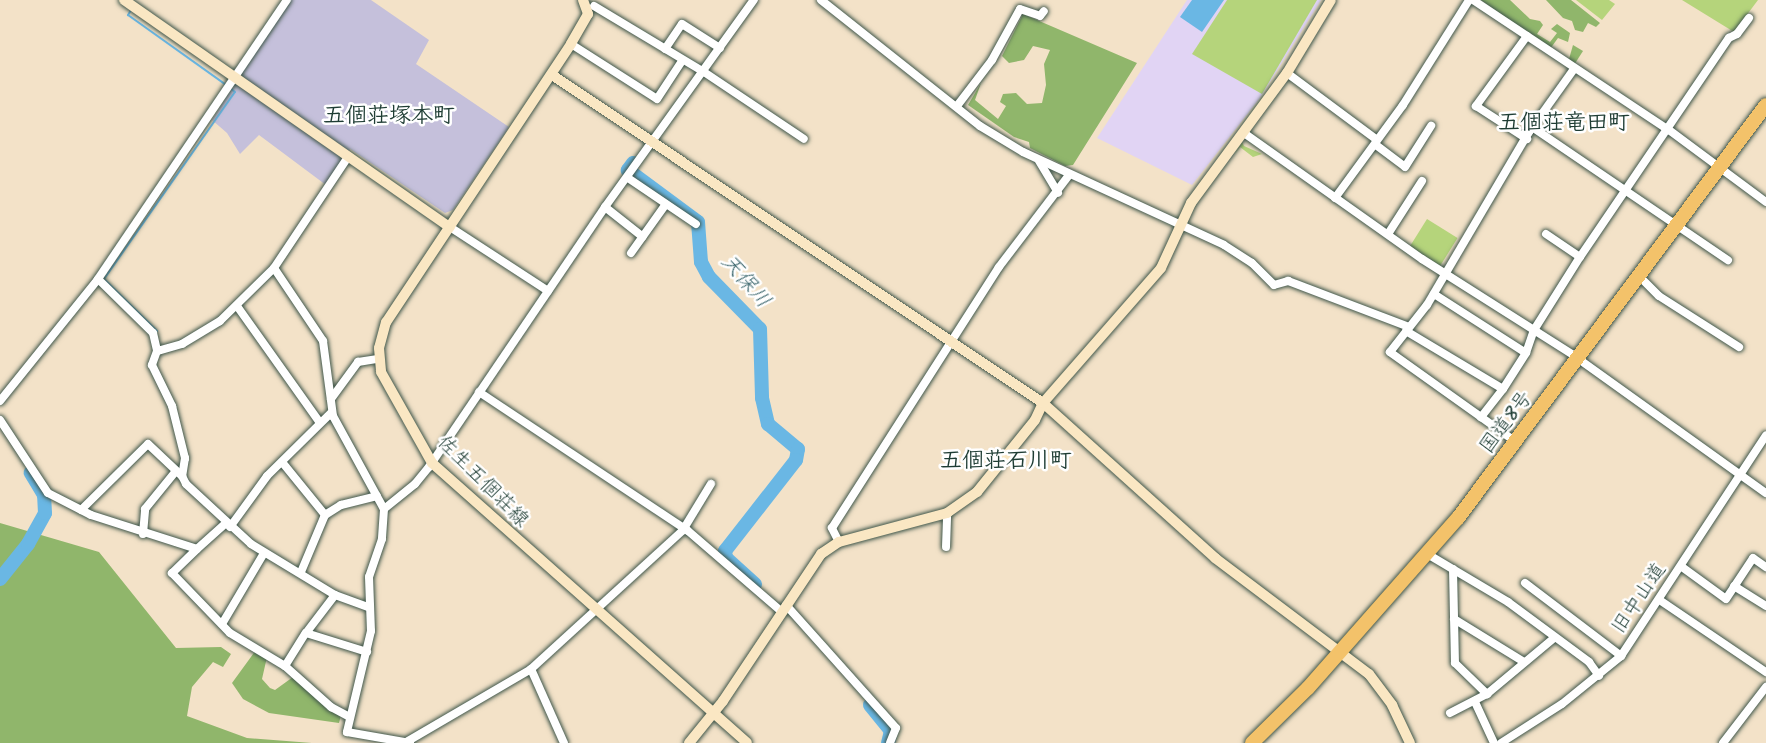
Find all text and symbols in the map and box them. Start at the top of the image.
district label: 五個荘塚本町 [323,104,455,130]
district label: 五個荘竜田町 [1498,111,1630,137]
water label: 天保川 [715,250,775,314]
street label: 国道8号 [1476,387,1538,459]
street label: 佐生五個荘線 [431,431,533,533]
district label: 五個荘石川町 [940,449,1072,475]
street label: 旧中山道 [1608,559,1672,639]

